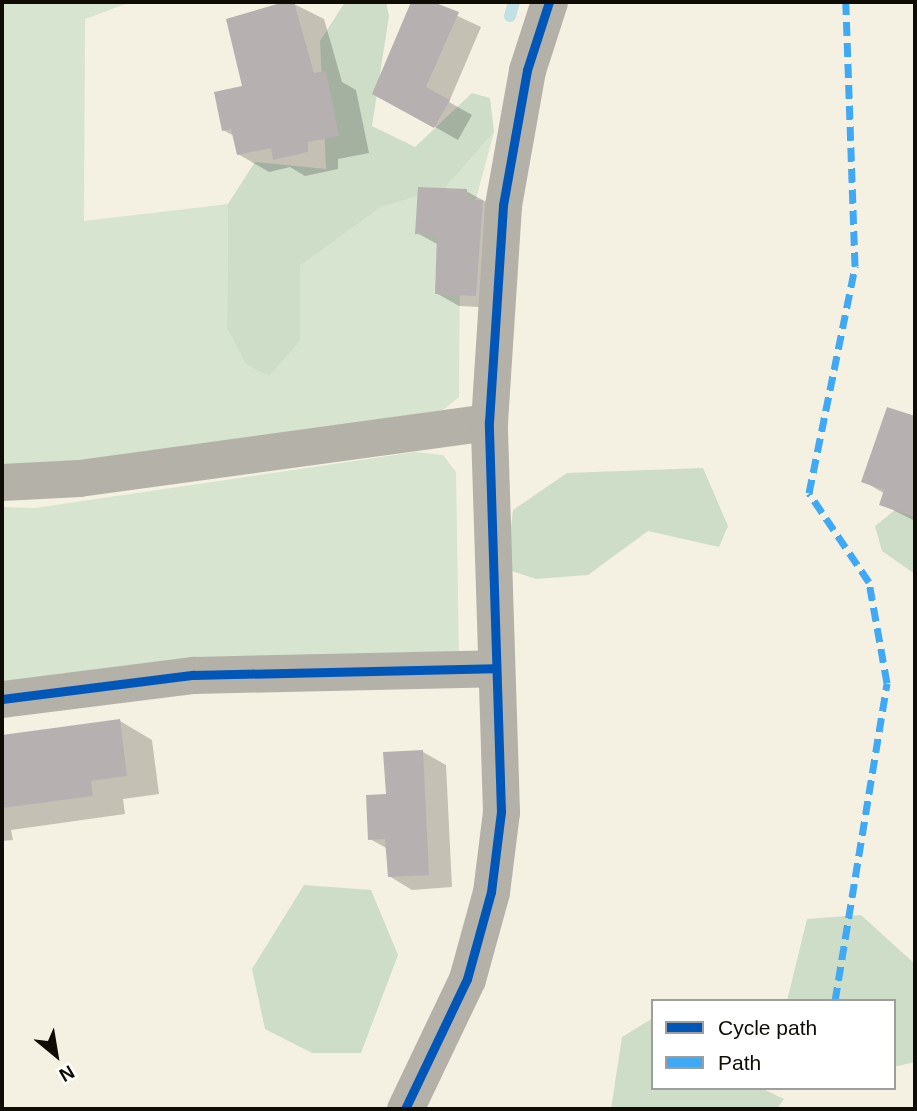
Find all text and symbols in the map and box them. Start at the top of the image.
legend [651,999,896,1090]
text: Cycle path [718,1016,817,1039]
north arrow [21,1020,91,1090]
text: Path [718,1051,761,1074]
text: N [56,1061,78,1086]

